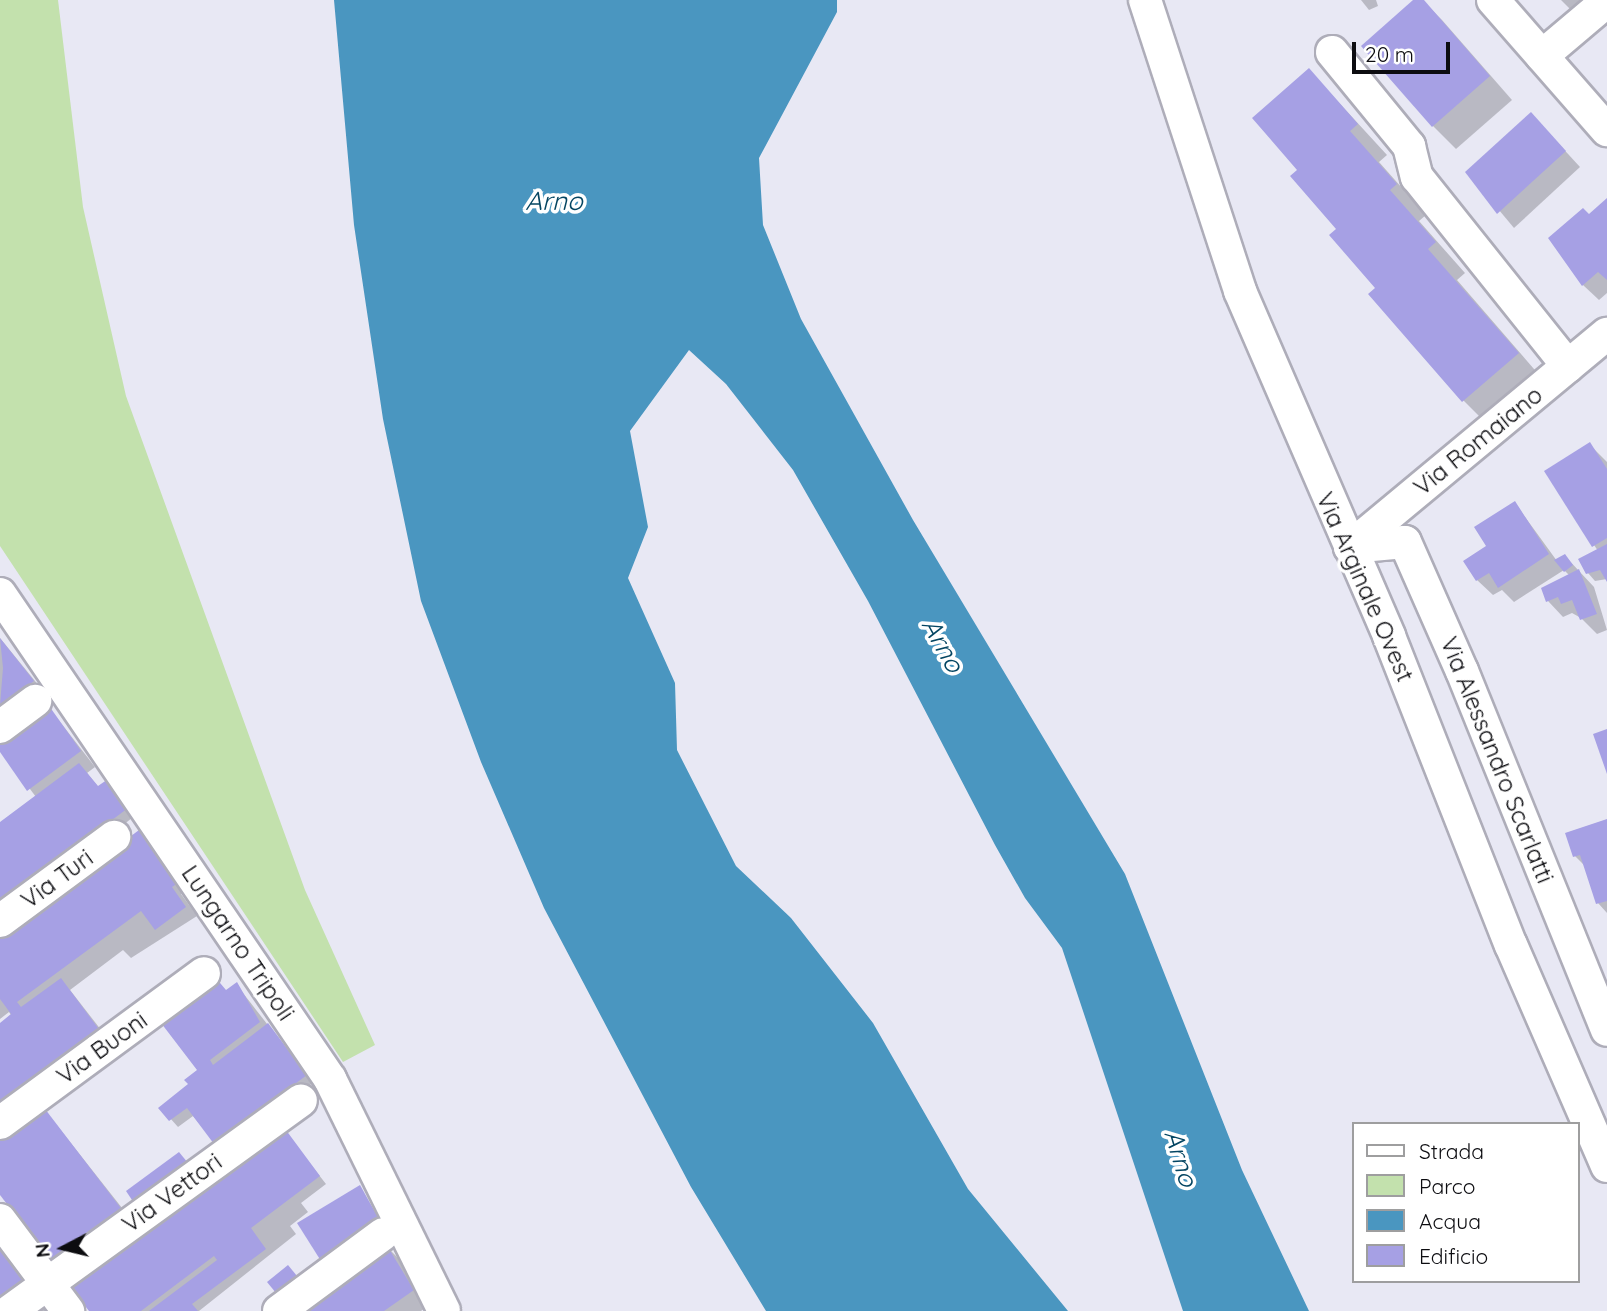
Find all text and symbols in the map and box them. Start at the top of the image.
scale bar [1355,28,1453,72]
text: 20 m [1365,41,1414,67]
water label: Arno [525,185,583,217]
street label: Via Romaiano [1408,380,1548,502]
street label: Via Arginale Ovest [1310,488,1420,686]
water label: Arno [915,612,971,678]
street label: Via Alessandro Scarlatti [1434,633,1560,887]
street label: Via Turi [15,843,99,915]
street label: Lungarno Tripoli [175,860,301,1026]
street label: Via Buoni [51,1005,153,1091]
legend [1352,1122,1579,1283]
water label: Arno [1158,1126,1204,1190]
text: Strada [1419,1138,1484,1164]
street label: Via Vettori [117,1147,227,1239]
text: Parco [1419,1173,1475,1199]
text: Acqua [1419,1208,1481,1234]
north arrow [28,1213,98,1283]
text: N [29,1242,55,1259]
text: Edificio [1419,1243,1488,1269]

